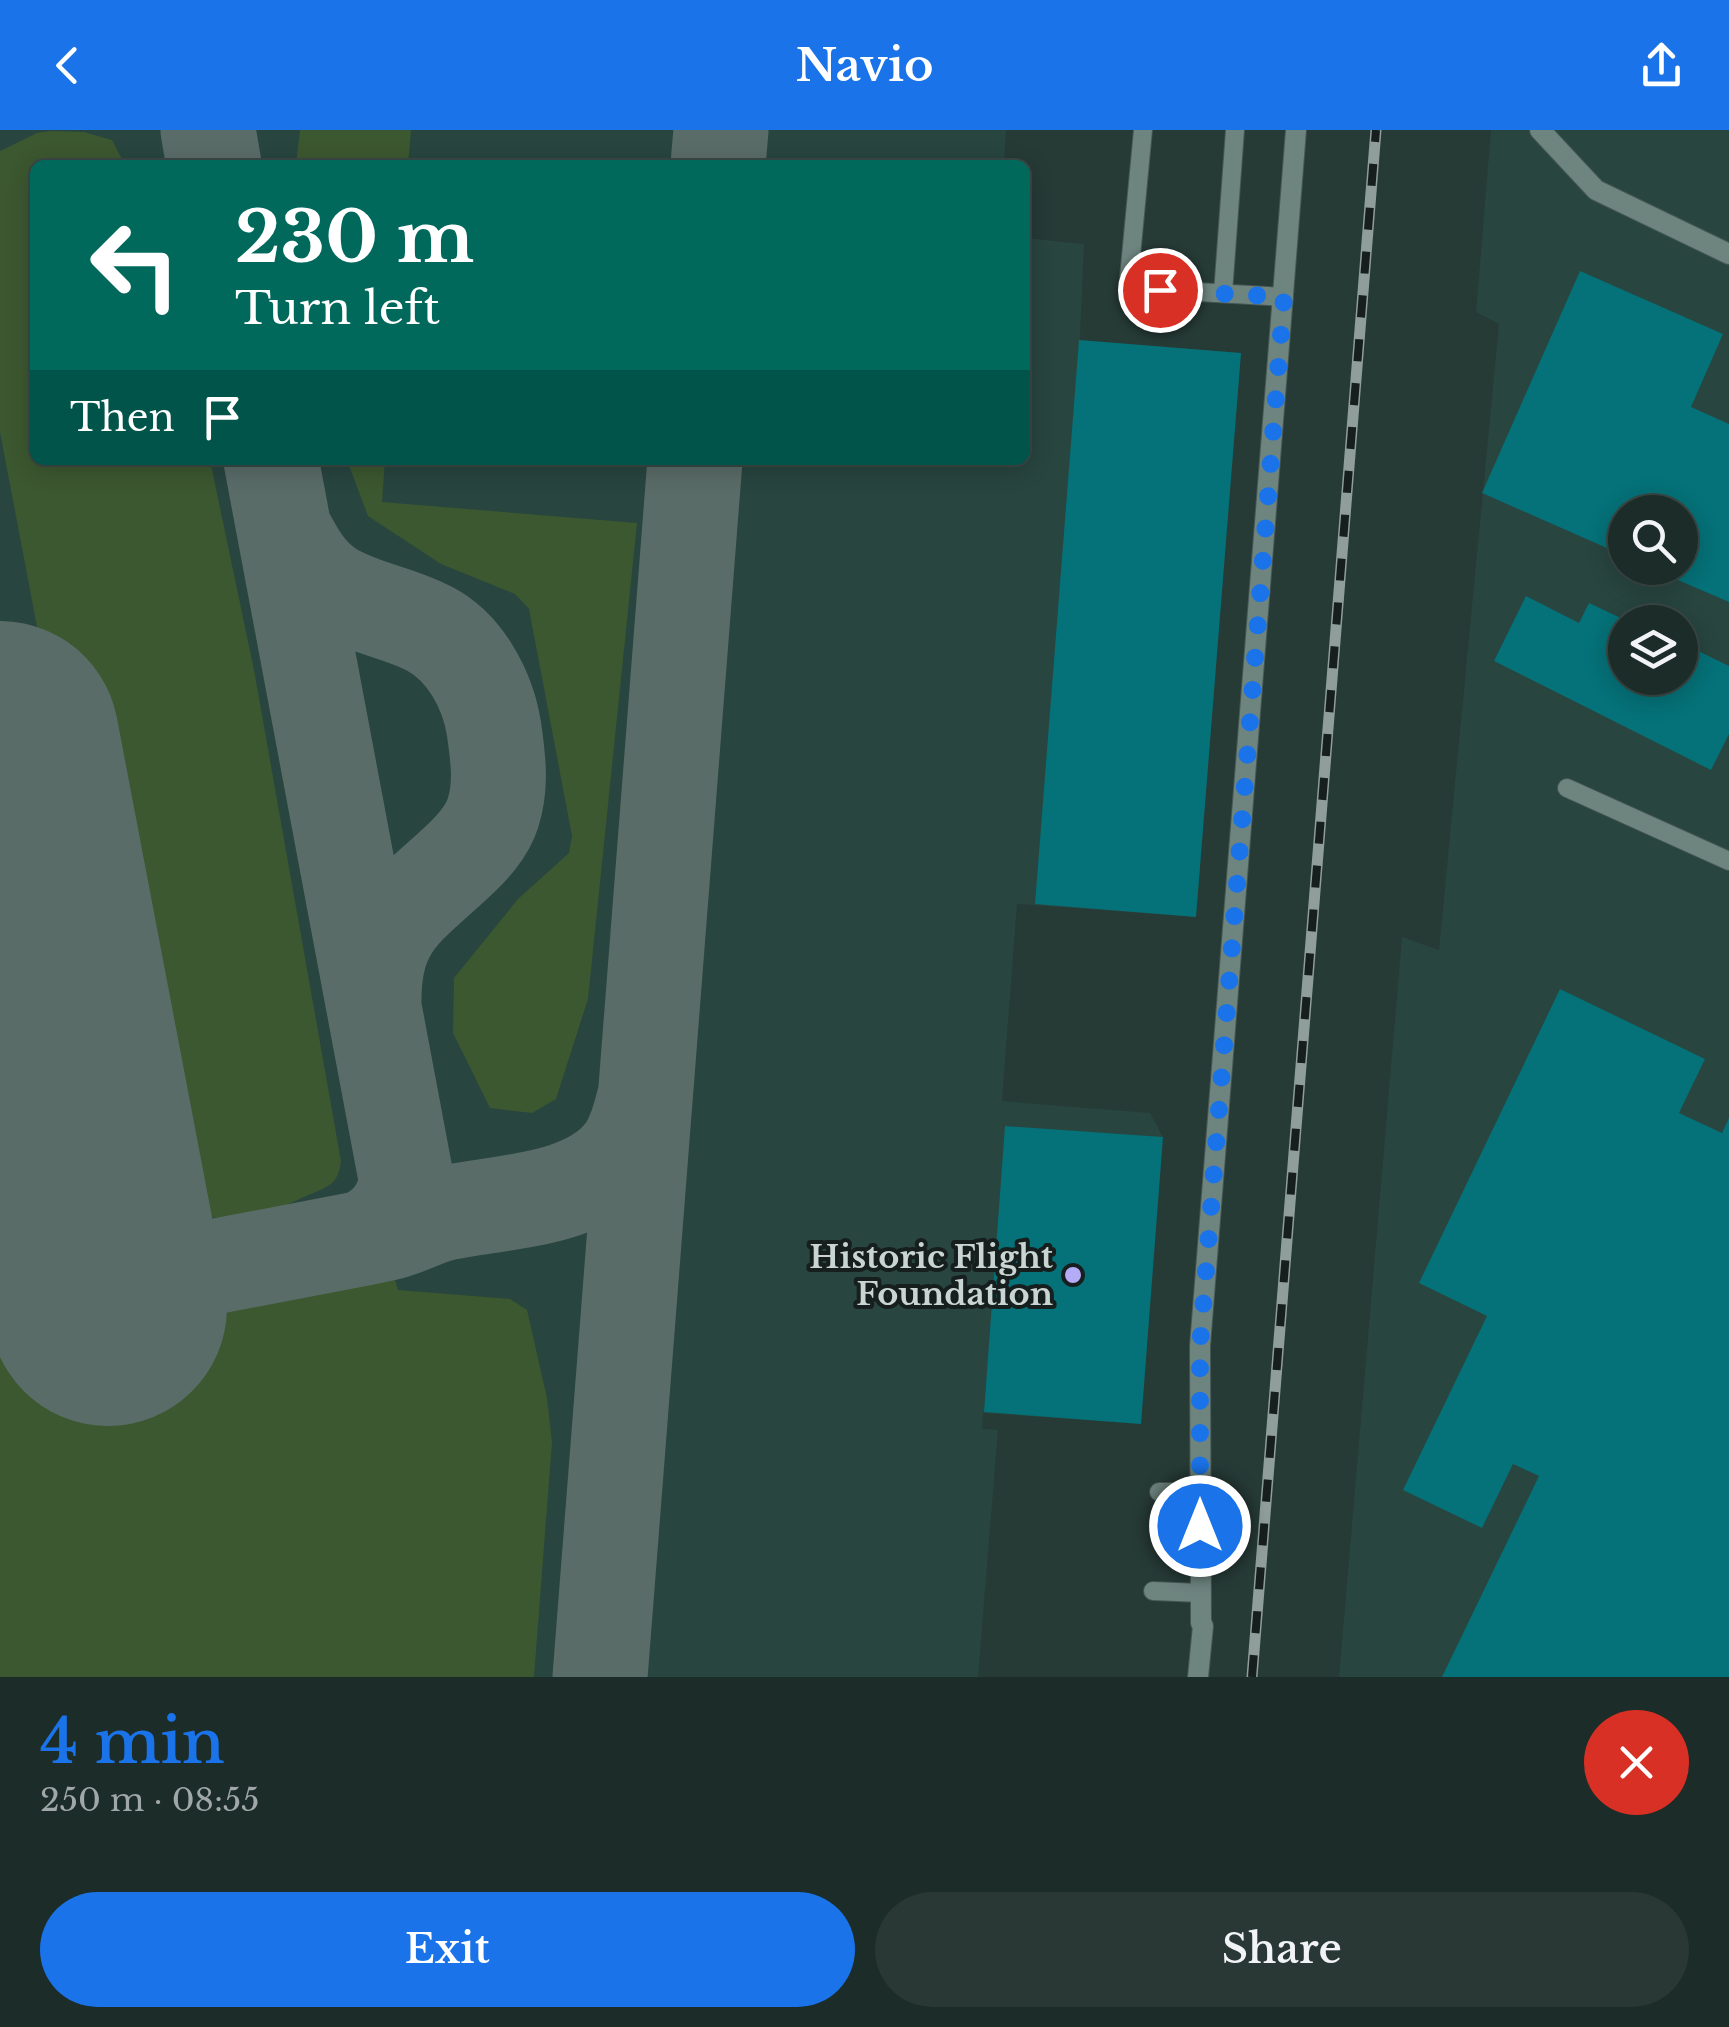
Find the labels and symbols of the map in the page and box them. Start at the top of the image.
pin [1118,248,1203,333]
place label: Historic Flight Foundation [809,1237,1054,1314]
marker: Historic Flight Foundation [1062,1264,1084,1286]
position arrow [1148,1474,1252,1578]

